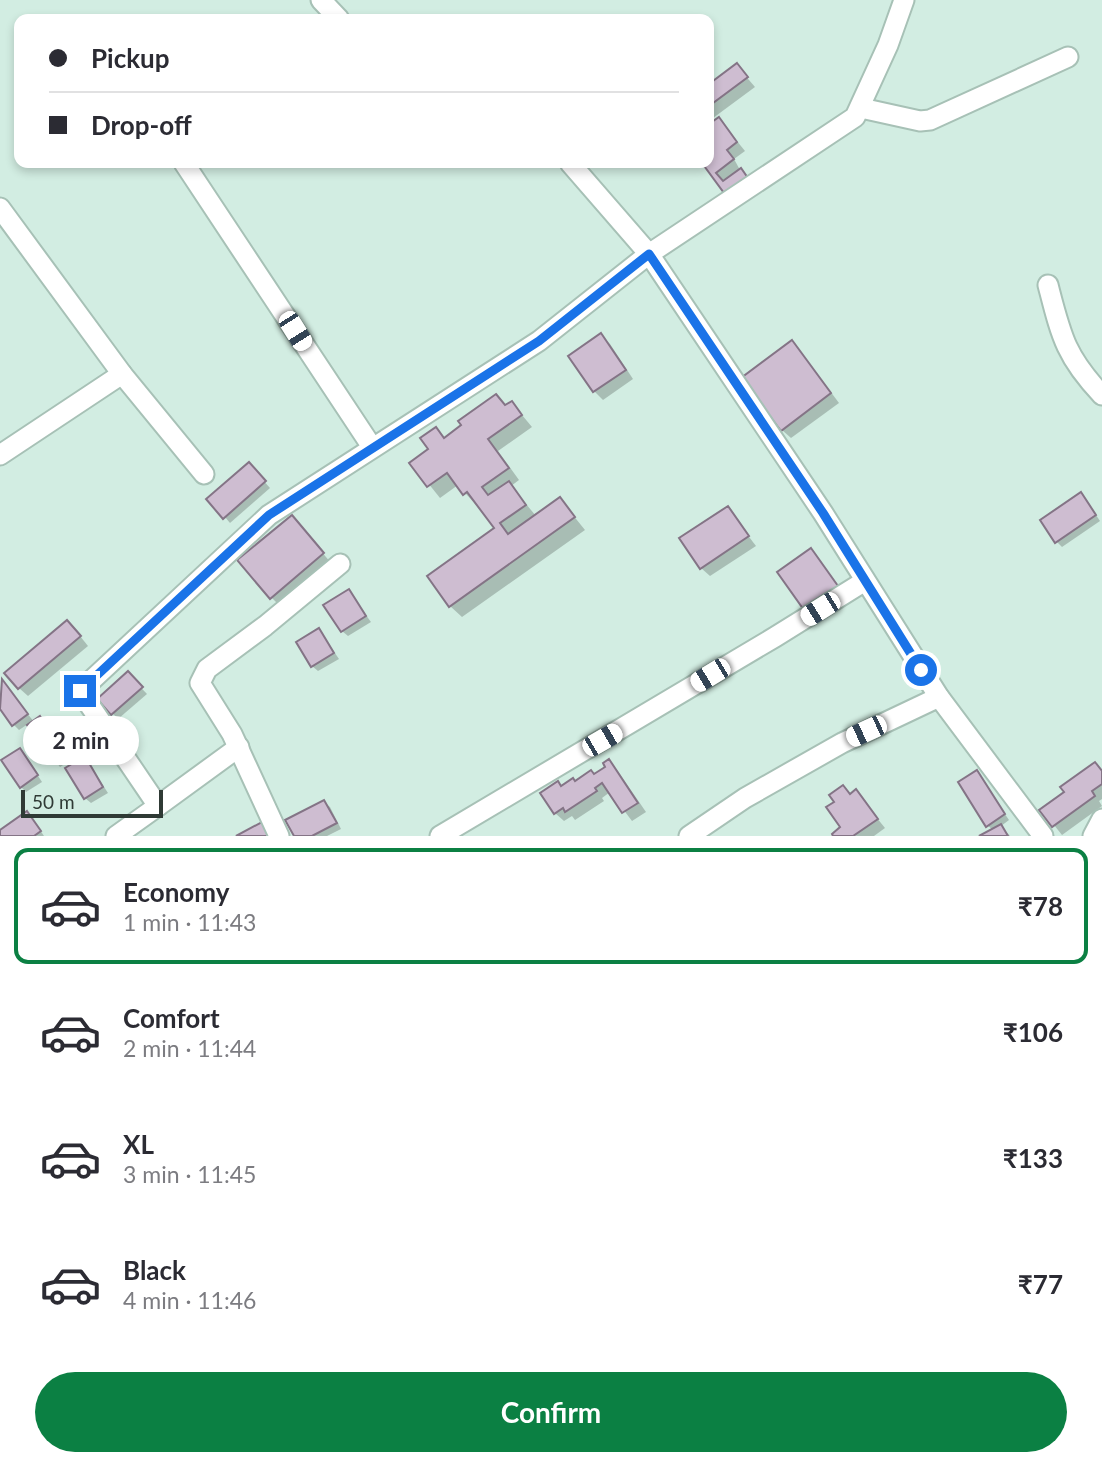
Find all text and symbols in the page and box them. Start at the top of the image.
text: Pickup [91,42,170,74]
text: Drop-off [91,109,192,141]
car [275,308,316,354]
car [797,589,844,629]
route start [905,654,937,686]
car [687,655,734,695]
route end [64,675,96,707]
car [843,713,890,749]
callout: 2 min [22,716,138,764]
car [579,720,626,760]
text: 2 min [52,726,110,754]
scale bar [21,787,163,819]
text: 50 m [32,790,75,813]
icon: car [39,875,102,938]
text: Economy [123,876,229,908]
text: ₹78 [1018,890,1063,922]
text: 1 min · 11:43 [123,908,256,936]
icon: car [39,1001,102,1064]
text: Comfort [123,1002,220,1034]
text: ₹106 [1003,1016,1063,1048]
text: 2 min · 11:44 [123,1034,256,1062]
icon: car [39,1127,102,1190]
text: XL [123,1128,154,1160]
text: ₹133 [1003,1142,1063,1174]
text: 3 min · 11:45 [123,1160,256,1188]
icon: car [39,1253,102,1316]
text: Black [123,1254,186,1286]
text: ₹77 [1018,1268,1063,1300]
text: 4 min · 11:46 [123,1286,256,1314]
button: Confirm [35,1372,1067,1452]

